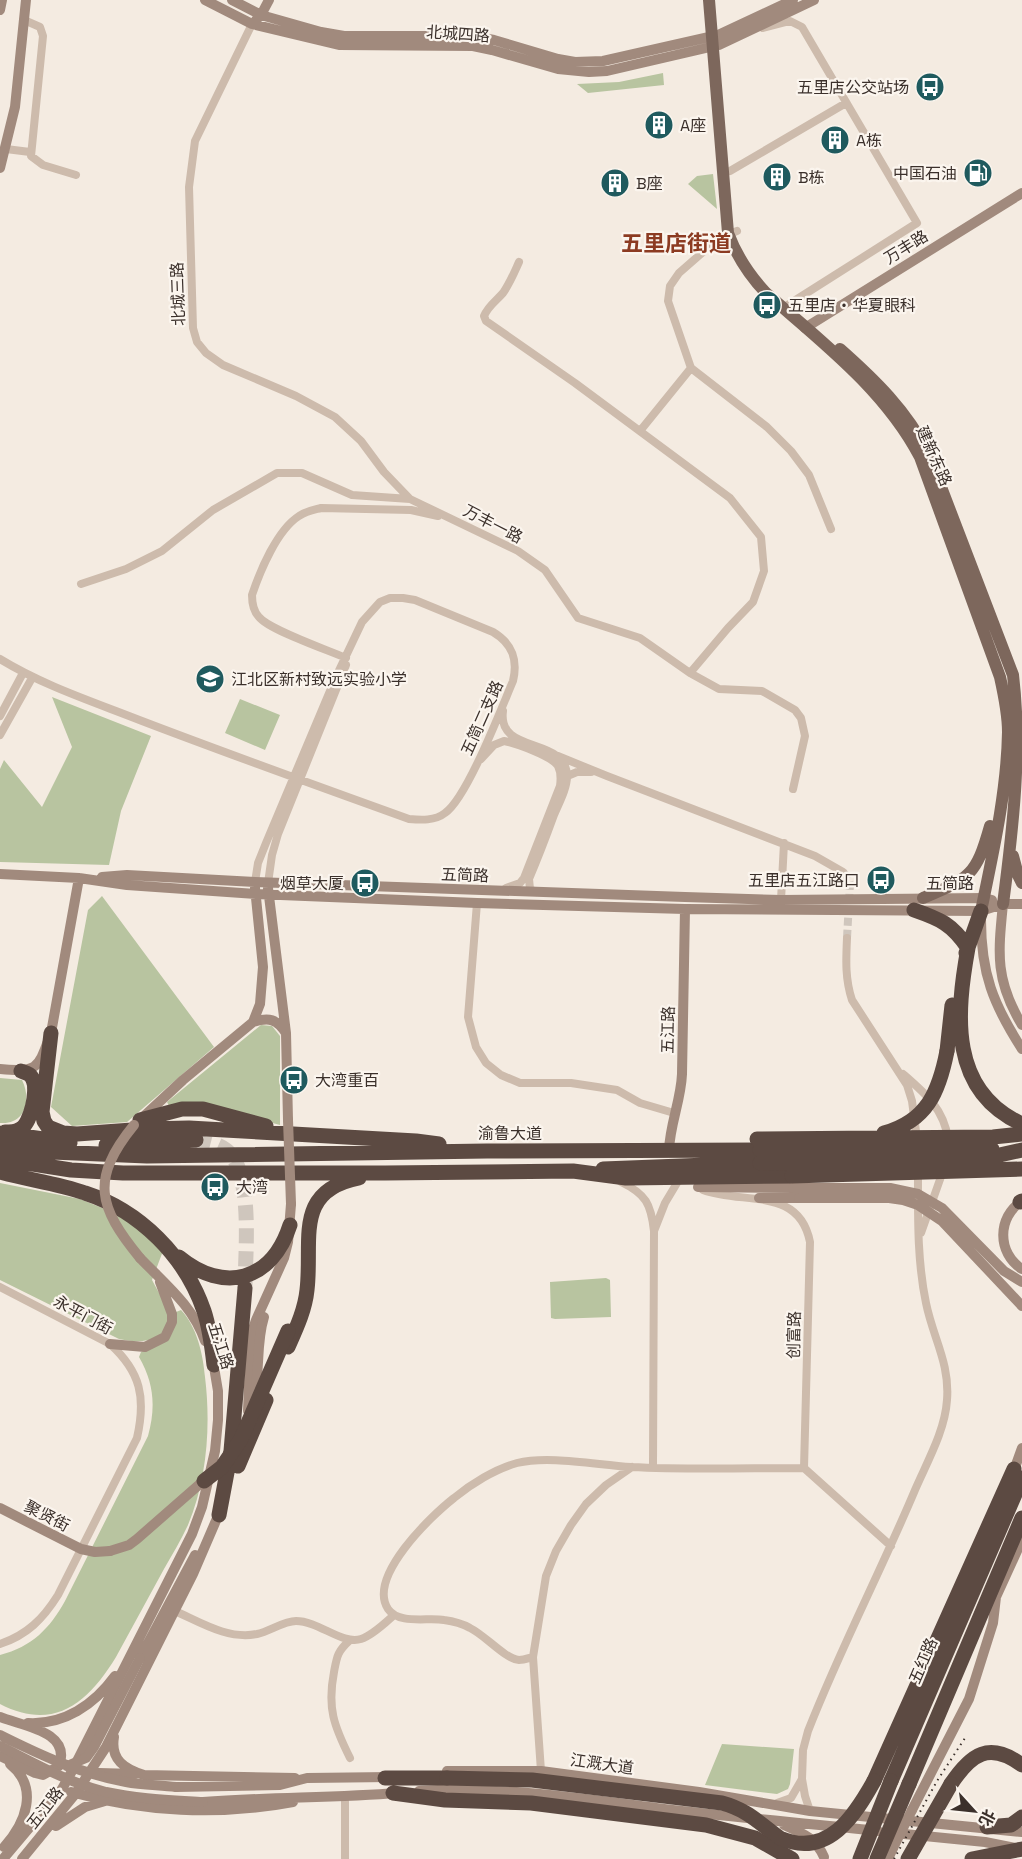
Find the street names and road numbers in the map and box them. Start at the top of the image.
street label: 北城四路 [425,21,491,47]
street label: 万丰路 [880,225,932,269]
street label: 北城三路 [166,262,190,326]
street label: 建新东路 [911,422,957,490]
street label: 万丰一路 [460,500,526,548]
street label: 五简二支路 [456,677,508,759]
street label: 五简路 [441,864,489,886]
street label: 五简路 [926,873,974,894]
street label: 五江路 [657,1006,679,1054]
street label: 渝鲁大道 [478,1123,542,1144]
street label: 永平门街 [50,1291,116,1339]
street label: 创富路 [783,1311,805,1359]
street label: 五江路 [204,1320,238,1372]
street label: 聚贤街 [21,1496,73,1536]
street label: 五红路 [904,1635,942,1687]
street label: 江溉大道 [569,1749,635,1779]
street label: 五江路 [22,1783,68,1833]

